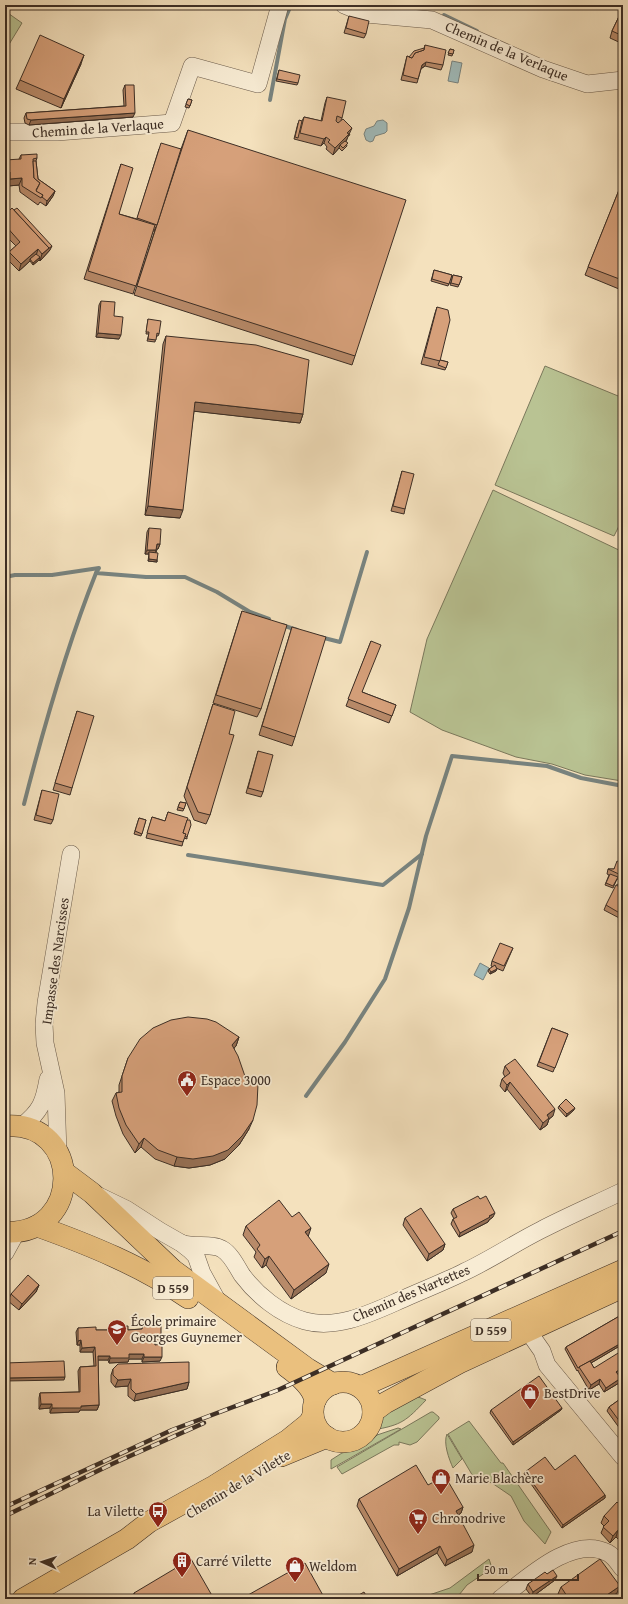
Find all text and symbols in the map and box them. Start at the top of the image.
street label: Chemin de la Verlaque [442,16,572,86]
street label: Chemin de la Verlaque [32,113,165,143]
street label: Impasse des Narcisses [36,896,74,1026]
public building icon: Espace 3000 [176,1069,198,1097]
place label: Espace 3000 [201,1070,271,1090]
street label: Chemin des Nartettes [349,1259,473,1327]
road number: D 559 [153,1277,193,1299]
place label: École primaire Georges Guynemer [131,1311,242,1347]
school or university icon: École primaire Georges Guynemer [106,1318,128,1346]
road number: D 559 [471,1319,511,1341]
shop icon: BestDrive [519,1382,541,1410]
place label: BestDrive [544,1383,601,1403]
street label: Chemin de la Vilette [182,1445,295,1523]
shop icon: Marie Blachère [430,1467,452,1495]
place label: Marie Blachère [455,1468,544,1488]
bus stop icon: La Vilette [147,1500,169,1528]
place label: La Vilette [87,1501,144,1521]
supermarket icon: Chronodrive [407,1507,429,1535]
place label: Chronodrive [432,1508,506,1528]
north arrow [22,1542,62,1582]
building icon: Carré Vilette [171,1550,193,1578]
place label: Carré Vilette [196,1551,272,1571]
shop icon: Weldom [284,1555,306,1583]
place label: Weldom [309,1556,357,1576]
scale bar [478,1556,578,1582]
text: N [24,1557,40,1566]
text: 50 m [484,1561,508,1578]

